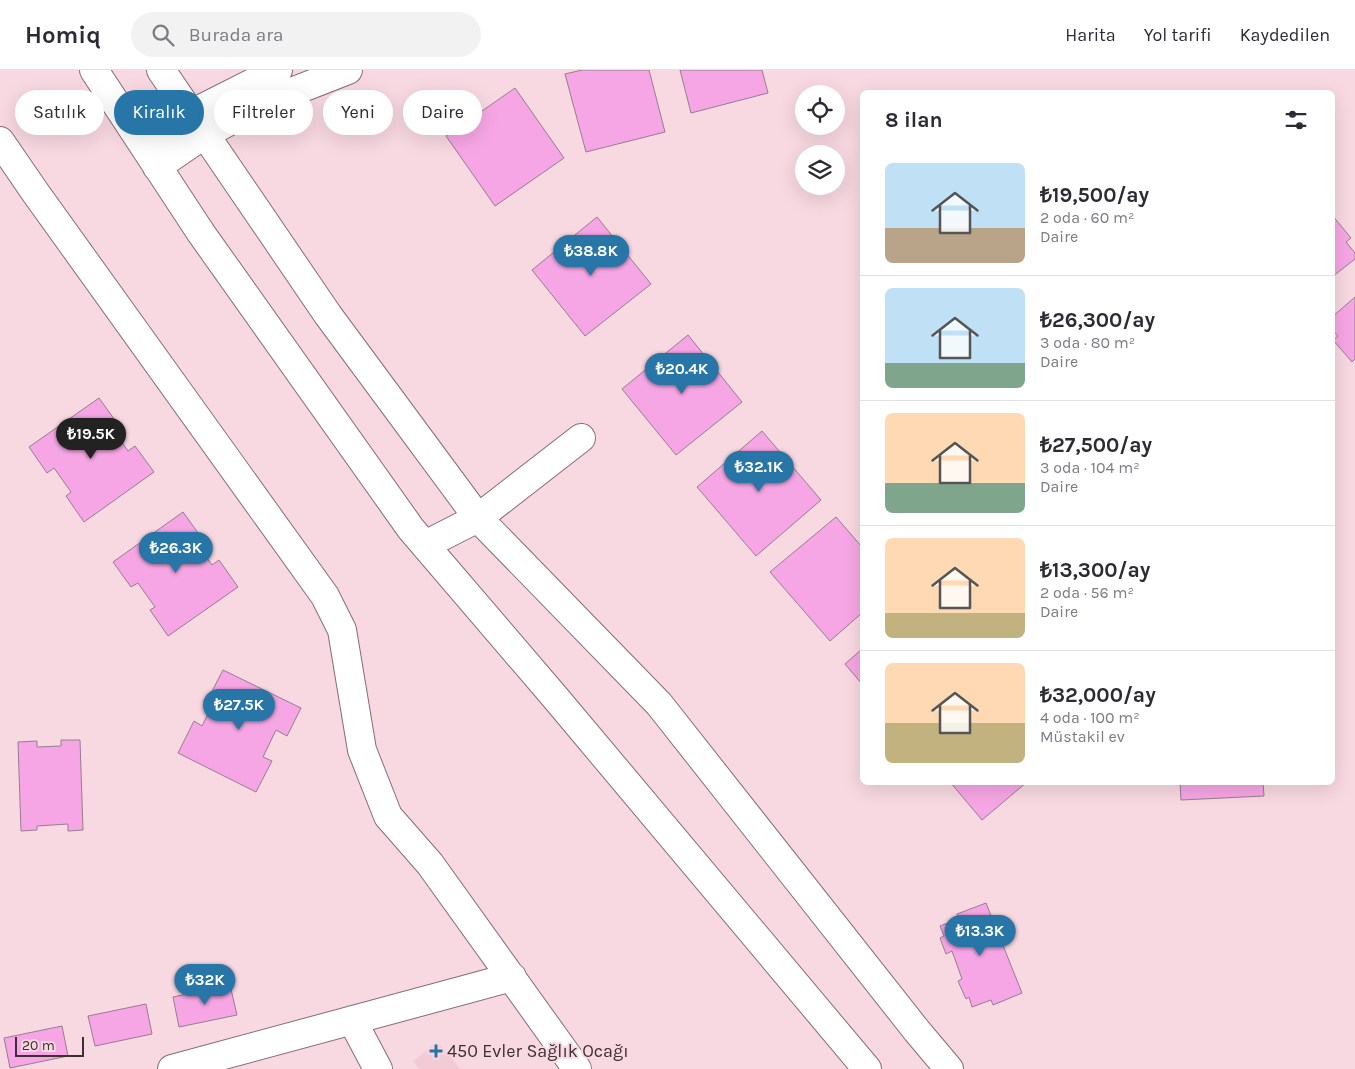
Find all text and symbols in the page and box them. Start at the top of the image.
search box [131,12,481,57]
text: Homiq [25,21,101,49]
icon: search [149,21,177,49]
text: Burada ara [189,24,283,46]
text: Harita [1065,24,1116,46]
text: Yol tarifi [1144,24,1212,46]
text: Kaydedilen [1240,24,1330,46]
map controls [795,85,845,195]
button: locate [795,85,845,135]
chip: Satılık [15,90,104,135]
chip: Kiralık [114,90,204,135]
chip: Filtreler [214,90,313,135]
chip: Yeni [323,90,393,135]
chip: Daire [403,90,482,135]
icon: filters [1282,106,1310,134]
text: 8 ilan [885,108,943,132]
button: layers [795,145,845,195]
icon: home [925,183,985,243]
text: ₺19,500/ay [1040,183,1149,207]
text: 2 oda · 60 m² [1040,208,1134,227]
text: Daire [1040,227,1078,246]
pin: ₺38.8K [550,234,632,277]
text: ₺38.8K [564,241,618,260]
icon: home [925,308,985,368]
text: ₺26,300/ay [1040,308,1155,332]
text: 3 oda · 80 m² [1040,333,1135,352]
pin: ₺20.4K [641,352,723,395]
text: Daire [1040,352,1078,371]
text: ₺20.4K [656,359,708,378]
pin: ₺19.5K [50,418,132,460]
text: ₺19.5K [67,424,115,443]
icon: home [925,433,985,493]
text: ₺27,500/ay [1040,433,1152,457]
pin: ₺32.1K [718,450,800,493]
text: ₺32.1K [735,457,783,476]
text: 3 oda · 104 m² [1040,458,1140,477]
text: Daire [1040,477,1078,496]
pin: ₺26.3K [135,532,217,574]
text: ₺26.3K [150,538,202,557]
icon: home [925,558,985,618]
text: ₺13,300/ay [1040,558,1150,582]
text: 2 oda · 56 m² [1040,583,1134,602]
text: Daire [1040,602,1078,621]
icon: home [925,683,985,743]
text: ₺32,000/ay [1040,683,1156,707]
pin: ₺27.5K [198,688,280,731]
text: ₺27.5K [214,695,264,714]
text: 4 oda · 100 m² [1040,708,1140,727]
text: Müstakil ev [1040,727,1125,746]
pin: ₺13.3K [939,914,1021,957]
text: ₺13.3K [956,921,1004,940]
pin: ₺32K [175,964,235,1006]
text: ₺32K [185,970,225,989]
scale bar [15,1034,84,1057]
text: 20 m [22,1037,55,1054]
place label: 450 Evler Sağlık Ocağı [447,1040,629,1062]
marker: 450 Evler Sağlık Ocağı [429,1044,443,1058]

